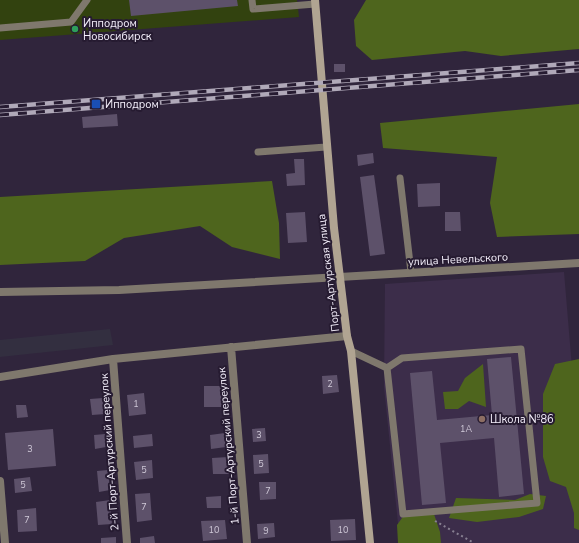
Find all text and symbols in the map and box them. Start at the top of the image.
place label: Ипподром Новосибирск [83,16,152,44]
marker: Ипподром Новосибирск [70,24,80,34]
place label: Ипподром [105,97,159,112]
marker: Ипподром [90,98,102,110]
street label: Порт-Артурская улица [314,213,343,333]
street label: улица Невельского [408,249,508,270]
street label: 1-й Порт-Артурский переулок [214,366,243,525]
street label: 2-й Порт-Артурский переулок [96,372,122,531]
house number: 2 [327,378,333,390]
house number: 1 [133,398,139,410]
place label: Школа №86 [490,412,554,427]
marker: Школа №86 [477,414,487,424]
house number: 1А [460,423,472,435]
house number: 3 [256,429,262,441]
house number: 3 [27,443,33,455]
house number: 5 [258,458,264,470]
house number: 5 [141,464,147,476]
house number: 5 [20,479,26,491]
house number: 7 [265,485,271,497]
house number: 7 [141,501,147,513]
house number: 7 [24,514,30,526]
house number: 10 [209,524,219,536]
house number: 10 [338,524,348,536]
house number: 9 [263,525,269,537]

